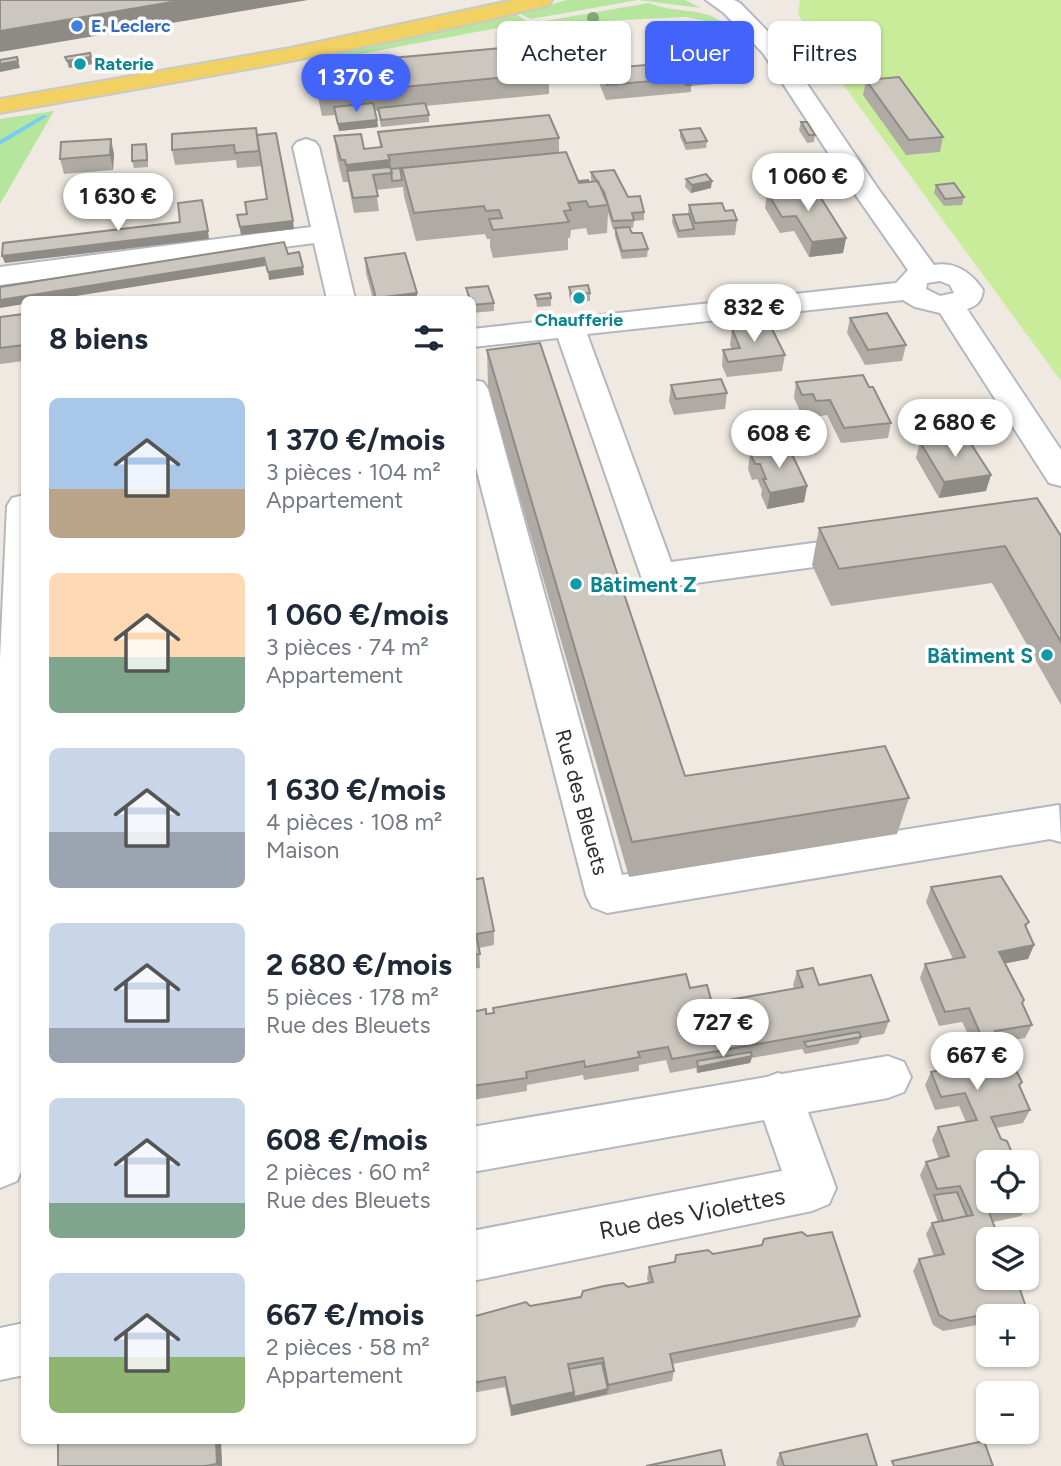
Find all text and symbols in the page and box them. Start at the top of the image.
place label: E. Leclerc [91,15,171,37]
marker: E. Leclerc [69,18,85,34]
chip: Acheter [497,21,631,84]
chip: Louer [645,21,754,84]
chip: Filtres [768,21,881,84]
place label: Raterie [94,53,154,75]
pin: 1 370 € [291,54,421,114]
marker: Raterie [72,56,88,72]
text: 1 370 € [317,63,395,91]
pin: 1 060 € [743,154,873,213]
text: 1 060 € [768,162,848,190]
pin: 1 630 € [53,174,183,233]
text: 1 630 € [79,182,157,210]
pin: 832 € [705,284,803,344]
marker: Chaufferie [571,290,587,306]
text: 832 € [723,293,785,321]
place label: Chaufferie [535,309,623,331]
icon: filters [410,319,448,357]
text: 8 biens [49,320,148,357]
pin: 2 680 € [890,400,1020,459]
text: 2 680 € [914,408,996,436]
pin: 608 € [730,410,828,470]
text: 608 € [747,419,811,447]
text: 1 370 €/mois [266,421,445,458]
icon: home [105,426,189,510]
text: 3 pièces · 104 m² [266,458,441,486]
text: Appartement [266,486,403,514]
place label: Bâtiment Z [590,572,696,597]
marker: Bâtiment Z [568,576,584,592]
text: 1 060 €/mois [266,596,448,633]
icon: home [105,601,189,685]
text: 3 pièces · 74 m² [266,633,429,661]
place label: Bâtiment S [927,643,1033,668]
marker: Bâtiment S [1039,647,1055,663]
text: Appartement [266,661,403,689]
street label: Rue des Bleuets [551,726,613,878]
text: 1 630 €/mois [266,771,446,808]
icon: home [105,776,189,860]
text: 4 pièces · 108 m² [266,808,442,836]
text: Maison [266,836,339,864]
text: 2 680 €/mois [266,946,452,983]
icon: home [105,951,189,1035]
text: 5 pièces · 178 m² [266,983,439,1011]
pin: 727 € [674,1000,772,1059]
text: 727 € [693,1008,753,1036]
text: Rue des Bleuets [266,1011,430,1039]
pin: 667 € [928,1032,1026,1092]
text: 667 € [947,1041,1007,1069]
text: 608 €/mois [266,1121,428,1158]
icon: home [105,1126,189,1210]
map controls [976,1150,1039,1444]
button: locate [976,1150,1039,1213]
text: 2 pièces · 60 m² [266,1158,430,1186]
street label: Rue des Violettes [597,1181,787,1245]
text: Rue des Bleuets [266,1186,430,1214]
button: layers [976,1227,1039,1290]
text: 667 €/mois [266,1296,424,1333]
icon: home [105,1301,189,1385]
button: + [976,1304,1039,1367]
text: 2 pièces · 58 m² [266,1333,430,1361]
text: Appartement [266,1361,403,1389]
button: − [976,1381,1039,1444]

